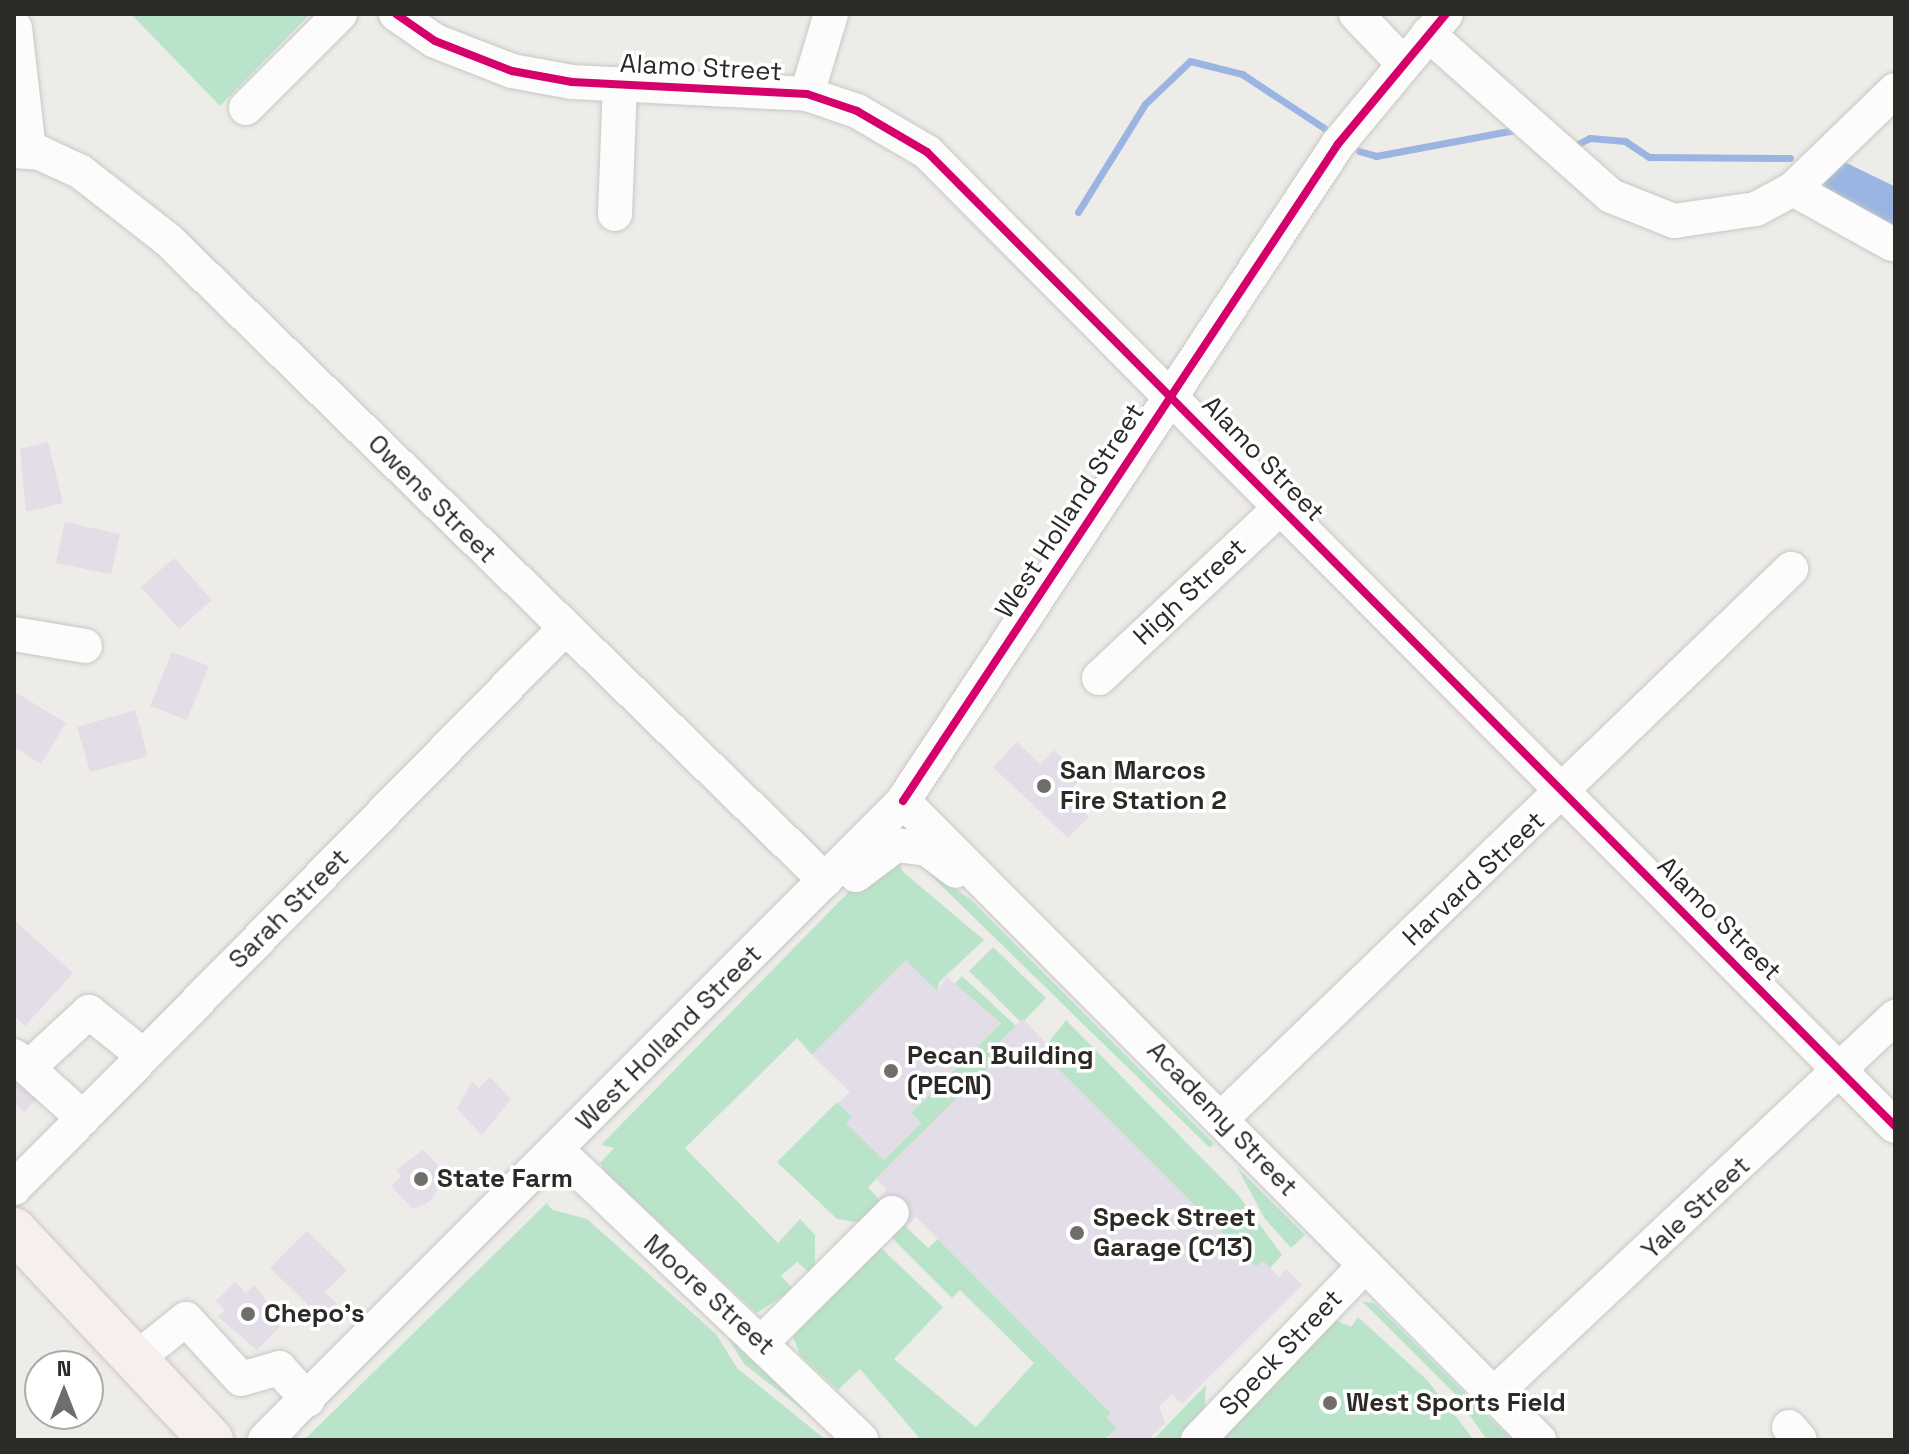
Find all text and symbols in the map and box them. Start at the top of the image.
street label: Alamo Street [619,48,783,88]
street label: Alamo Street [1195,390,1331,528]
street label: West Holland Street [989,398,1151,624]
street label: Owens Street [361,428,503,570]
street label: High Street [1127,532,1253,652]
place label: San Marcos Fire Station 2 [1060,755,1227,816]
marker: San Marcos Fire Station 2 [1035,777,1053,795]
street label: Harvard Street [1397,805,1551,953]
street label: Sarah Street [222,842,356,976]
street label: Alamo Street [1651,851,1787,987]
street label: West Holland Street [570,939,768,1137]
street label: Academy Street [1140,1035,1304,1203]
place label: Pecan Building (PECN) [907,1040,1093,1102]
marker: Pecan Building (PECN) [882,1062,900,1080]
street label: Yale Street [1635,1150,1757,1266]
place label: State Farm [437,1163,573,1195]
marker: State Farm [412,1170,430,1188]
place label: Speck Street Garage (C13) [1093,1202,1256,1264]
marker: Speck Street Garage (C13) [1068,1224,1086,1242]
street label: Moore Street [637,1228,781,1362]
street label: Speck Street [1213,1283,1349,1423]
place label: Chepo's [264,1298,365,1330]
marker: Chepo's [239,1305,257,1323]
north arrow [24,1350,104,1430]
text: N [57,1354,71,1382]
place label: West Sports Field [1346,1387,1566,1419]
marker: West Sports Field [1321,1394,1339,1412]

